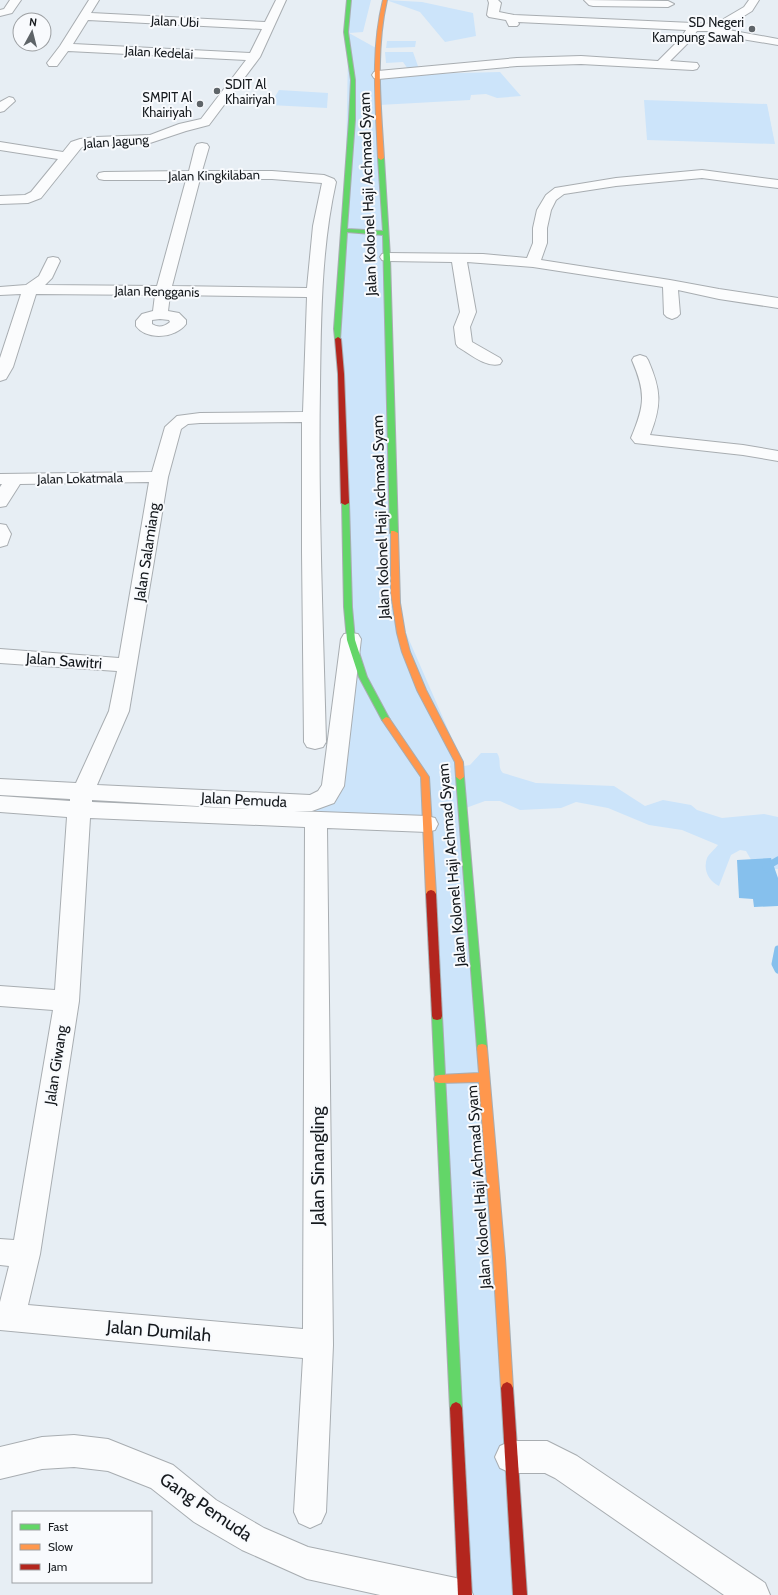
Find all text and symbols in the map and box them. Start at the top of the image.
north arrow [12,12,52,52]
street label: Jalan Ubi [150,12,199,30]
place label: SD Negeri Kampung Sawah [652,14,744,45]
text: N [29,15,38,29]
marker: SD Negeri Kampung Sawah [747,24,757,34]
street label: Jalan Kedelai [123,42,194,62]
place label: SDIT Al Khairiyah [225,76,275,107]
marker: SDIT Al Khairiyah [212,86,222,96]
place label: SMPIT Al Khairiyah [142,89,192,120]
street label: Jalan Kolonel Haji Achmad Syam [355,92,381,297]
marker: SMPIT Al Khairiyah [195,99,205,109]
street label: Jalan Jagung [82,131,150,151]
street label: Jalan Kingkilaban [167,166,260,184]
street label: Jalan Rengganis [113,282,200,300]
street label: Jalan Kolonel Haji Achmad Syam [368,415,394,620]
street label: Jalan Lokatmala [36,469,124,487]
street label: Jalan Salamiang [130,501,164,604]
street label: Jalan Sawitri [24,649,103,673]
street label: Jalan Kolonel Haji Achmad Syam [434,763,470,968]
street label: Jalan Pemuda [200,789,288,811]
street label: Jalan Giwang [41,1023,71,1107]
street label: Jalan Kolonel Haji Achmad Syam [463,1085,495,1290]
street label: Jalan Sinangling [307,1105,329,1227]
street label: Jalan Dumilah [105,1315,212,1347]
street label: Gang Pemuda [156,1468,257,1546]
legend [12,1511,152,1583]
text: Fast [48,1519,68,1534]
text: Slow [48,1539,73,1554]
text: Jam [47,1559,67,1574]

